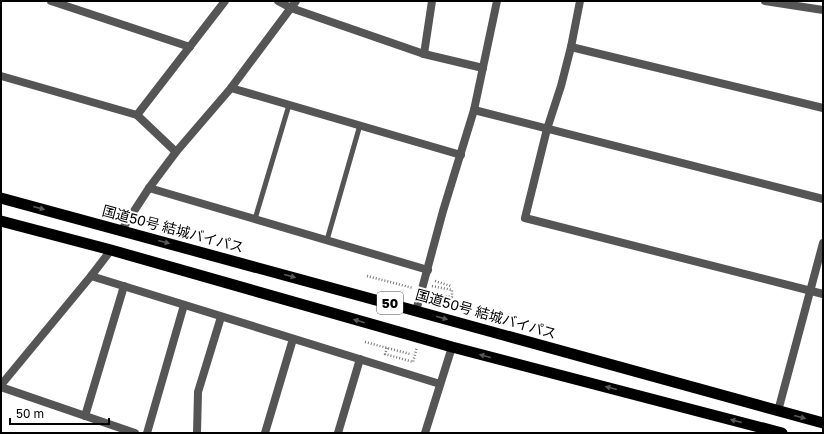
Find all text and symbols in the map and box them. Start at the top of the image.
street label: 国道50号 結城バイパス [100,201,246,256]
one-way arrow [33,205,45,211]
one-way arrow [158,240,170,246]
one-way arrow [283,274,296,280]
street label: 国道50号 結城バイパス [414,285,559,342]
road number: 50 [377,292,403,314]
one-way arrow [436,315,448,321]
one-way arrow [353,318,365,324]
one-way arrow [479,352,491,358]
one-way arrow [604,385,617,391]
scale bar [10,400,109,426]
text: 50 m [16,406,44,421]
one-way arrow [794,414,806,420]
one-way arrow [730,418,742,424]

